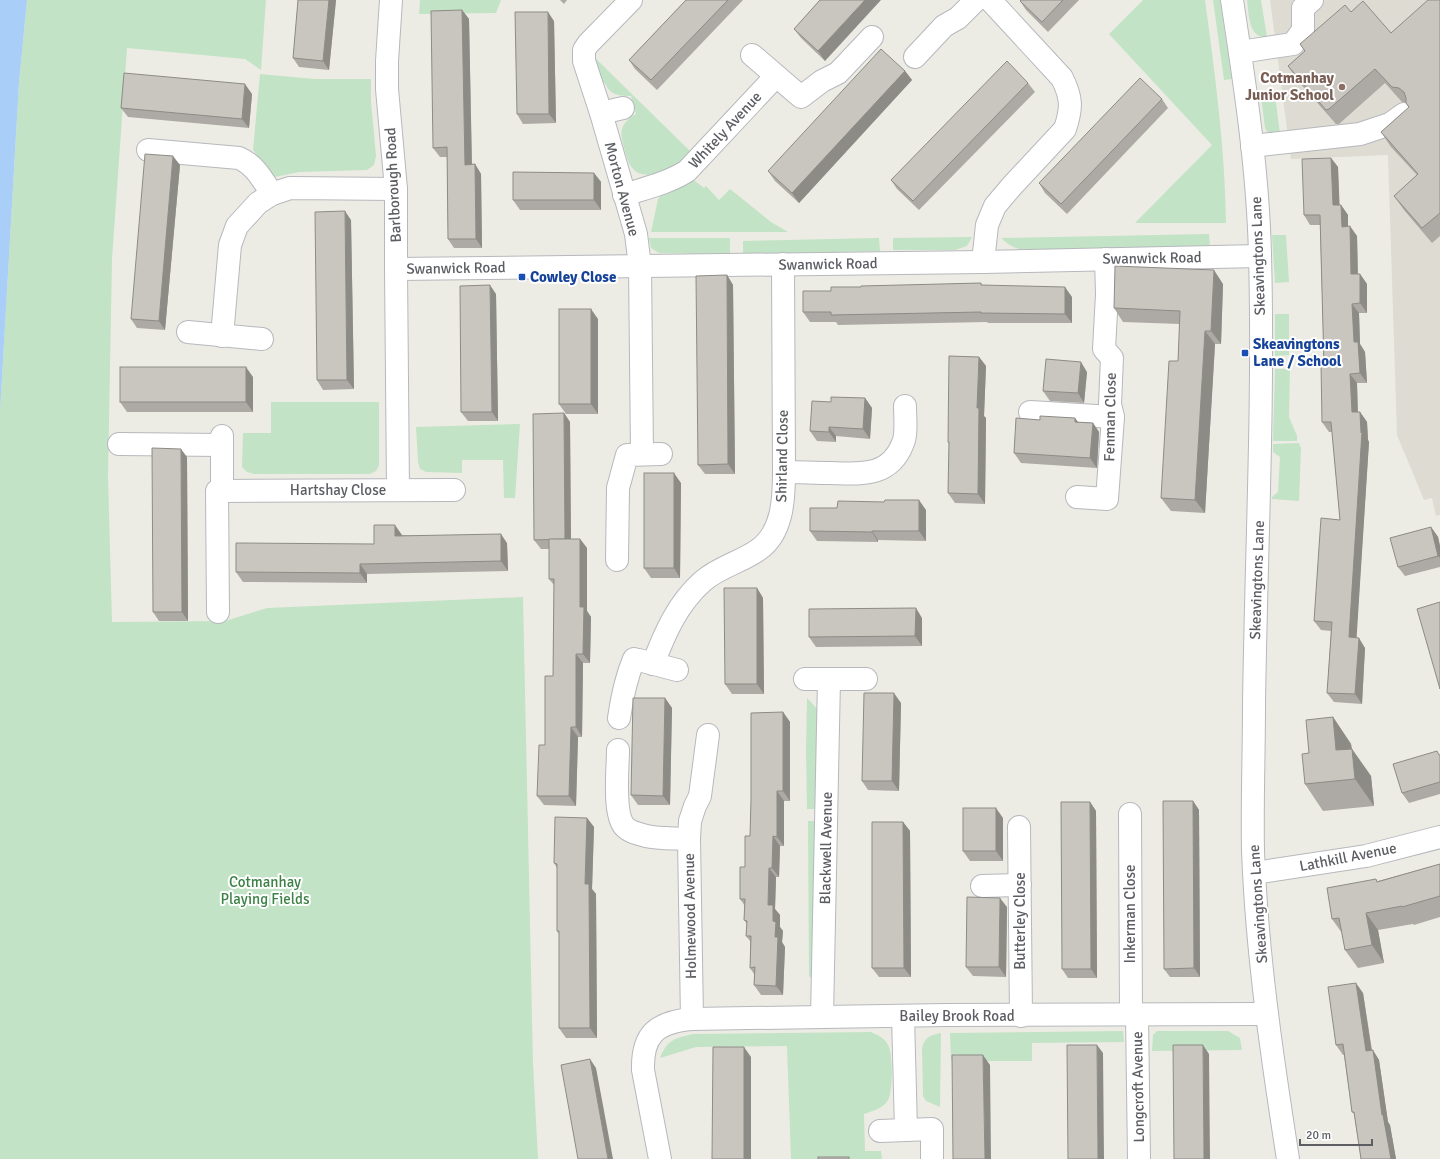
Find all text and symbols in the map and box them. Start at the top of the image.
place label: Cotmanhay Junior School [1245,69,1335,104]
marker: Cotmanhay Junior School [1337,82,1347,92]
street label: Whitely Avenue [685,88,765,172]
street label: Barlborough Road [381,127,405,243]
street label: Morton Avenue [601,140,643,238]
street label: Skeavingtons Lane [1247,196,1269,316]
street label: Swanwick Road [1102,248,1202,268]
street label: Swanwick Road [778,254,878,274]
street label: Swanwick Road [406,258,506,278]
place label: Cowley Close [530,268,616,286]
marker: Cowley Close [517,272,527,282]
place label: Skeavingtons Lane / School [1253,335,1342,370]
marker: Skeavingtons Lane / School [1240,348,1250,358]
street label: Fenman Close [1100,372,1120,462]
street label: Shirland Close [772,409,792,503]
street label: Hartshay Close [290,481,386,499]
street label: Skeavingtons Lane [1246,520,1268,640]
street label: Blackwell Avenue [816,792,836,904]
street label: Lathkill Avenue [1298,839,1398,875]
street label: Skeavingtons Lane [1245,844,1271,964]
street label: Holmewood Avenue [680,853,700,979]
street label: Inkerman Close [1121,864,1139,964]
street label: Butterley Close [1011,872,1029,970]
park label: Cotmanhay Playing Fields [220,873,310,908]
street label: Bailey Brook Road [899,1007,1015,1025]
street label: Longcroft Avenue [1128,1031,1148,1143]
scale bar [1300,1121,1372,1147]
text: 20 m [1306,1128,1331,1143]

